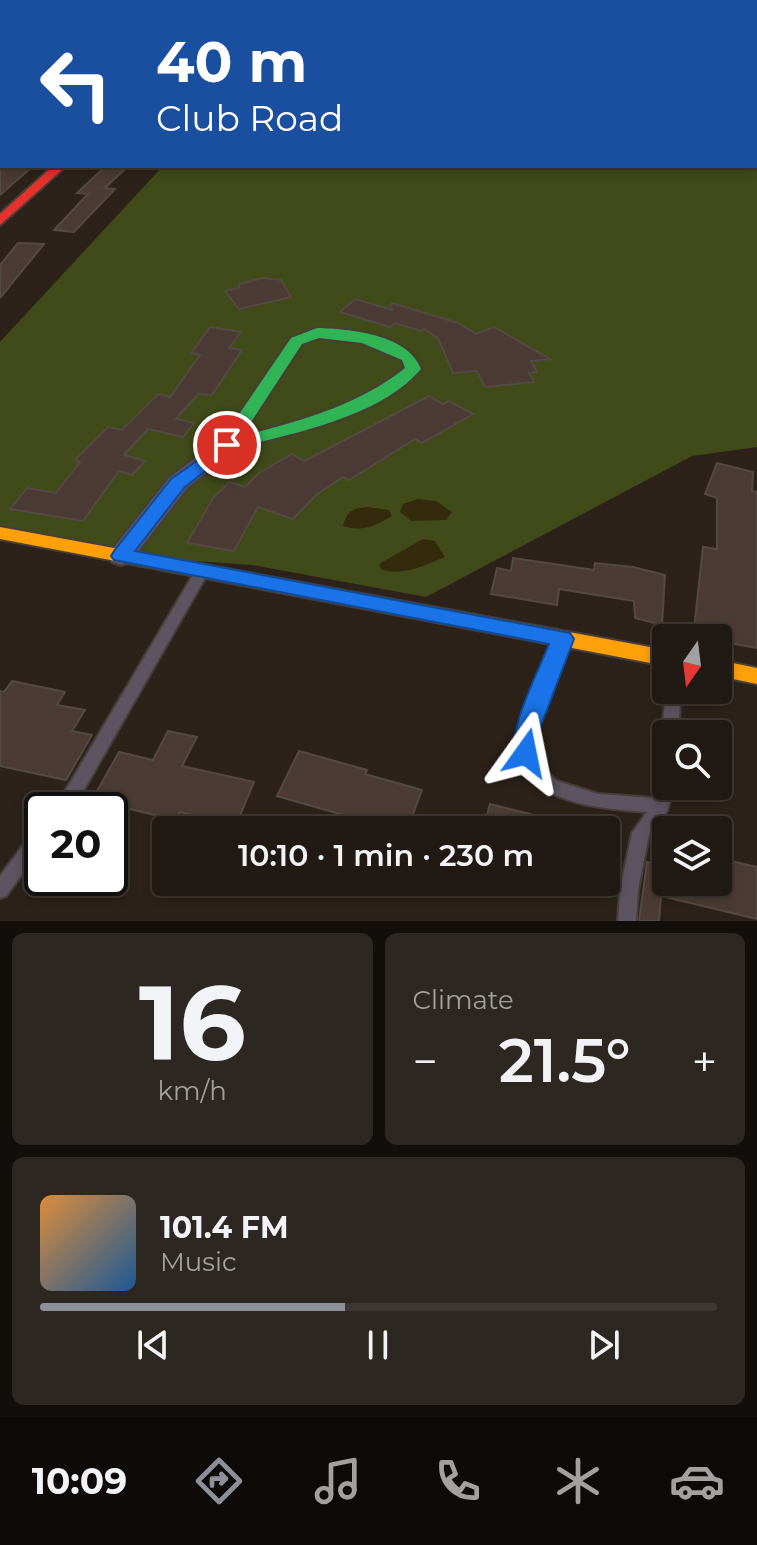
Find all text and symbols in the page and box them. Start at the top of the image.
text: 40 m [156,28,307,96]
icon: left [24,32,128,136]
text: Club Road [156,96,343,140]
pin [193,411,261,479]
icon: arrive [205,423,249,467]
north arrow [652,624,732,704]
map controls [652,624,732,896]
position arrow [484,711,568,795]
button: search [652,720,732,800]
speed limit sign: 20 [24,792,128,896]
button: layers [652,816,732,896]
text: 10:10 · 1 min · 230 m [238,837,534,874]
text: 16 [139,959,246,1086]
text: Climate [413,984,514,1016]
text: 21.5° [499,1024,631,1097]
text: − [413,1034,438,1088]
text: + [692,1034,717,1088]
text: km/h [158,1075,227,1107]
text: 101.4 FM [160,1209,289,1246]
text: Music [160,1246,237,1278]
icon: previous [131,1323,175,1367]
icon: pause [356,1323,400,1367]
icon: next [582,1323,626,1367]
icon: directions [191,1453,247,1509]
icon: music [310,1453,366,1509]
icon: phone [430,1453,486,1509]
icon: climate [550,1453,606,1509]
icon: car [669,1453,725,1509]
text: 10:09 [32,1459,127,1503]

